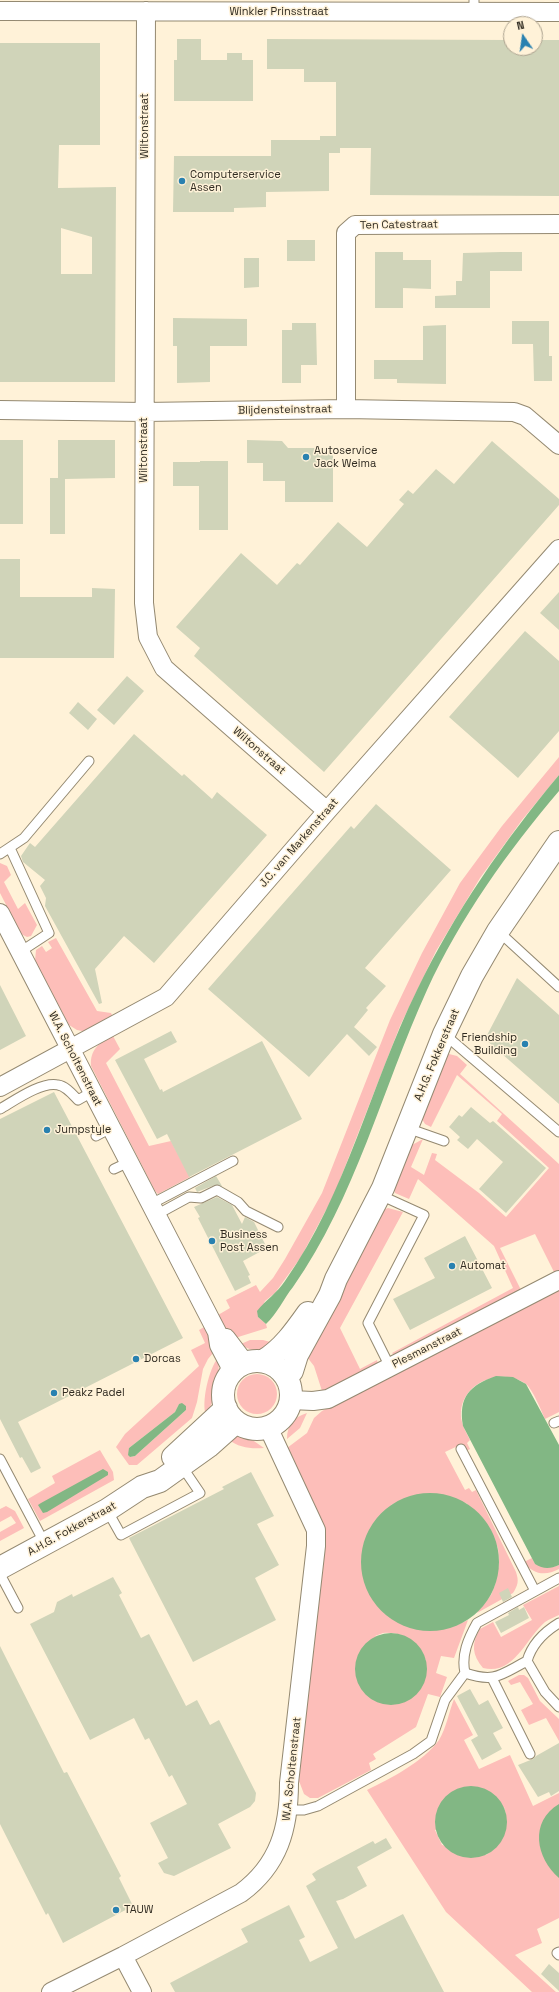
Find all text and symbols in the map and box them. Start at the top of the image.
street label: Winkler Prinsstraat [229,5,329,19]
north arrow [503,16,543,56]
text: N [515,18,526,33]
street label: Wiltonstraat [138,93,152,159]
place label: Computerservice Assen [190,168,281,194]
marker: Computerservice Assen [177,176,187,186]
street label: Ten Catestraat [360,218,438,232]
street label: Blijdensteinstraat [238,403,332,417]
street label: Wiltonstraat [137,417,151,483]
place label: Autoservice Jack Weima [314,444,377,470]
marker: Autoservice Jack Weima [301,452,311,462]
street label: Wiltonstraat [230,725,288,777]
street label: J.C. van Markenstraat [257,796,341,890]
street label: A.H.G. Fokkerstraat [412,1007,462,1103]
street label: W.A. Scholtenstraat [45,1010,105,1108]
place label: Friendship Building [462,1031,517,1057]
marker: Friendship Building [520,1039,530,1049]
place label: Jumpstyle [55,1123,111,1137]
marker: Jumpstyle [42,1125,52,1135]
place label: Business Post Assen [220,1228,279,1254]
marker: Business Post Assen [207,1236,217,1246]
place label: Automat [460,1259,506,1273]
marker: Automat [447,1261,457,1271]
street label: Plesmanstraat [390,1325,464,1371]
place label: Dorcas [144,1352,181,1366]
marker: Dorcas [131,1354,141,1364]
place label: Peakz Padel [62,1386,125,1400]
marker: Peakz Padel [49,1388,59,1398]
street label: A.H.G. Fokkerstraat [25,1499,119,1559]
street label: W.A. Scholtenstraat [280,1716,304,1822]
place label: TAUW [124,1903,153,1917]
marker: TAUW [111,1905,121,1915]

